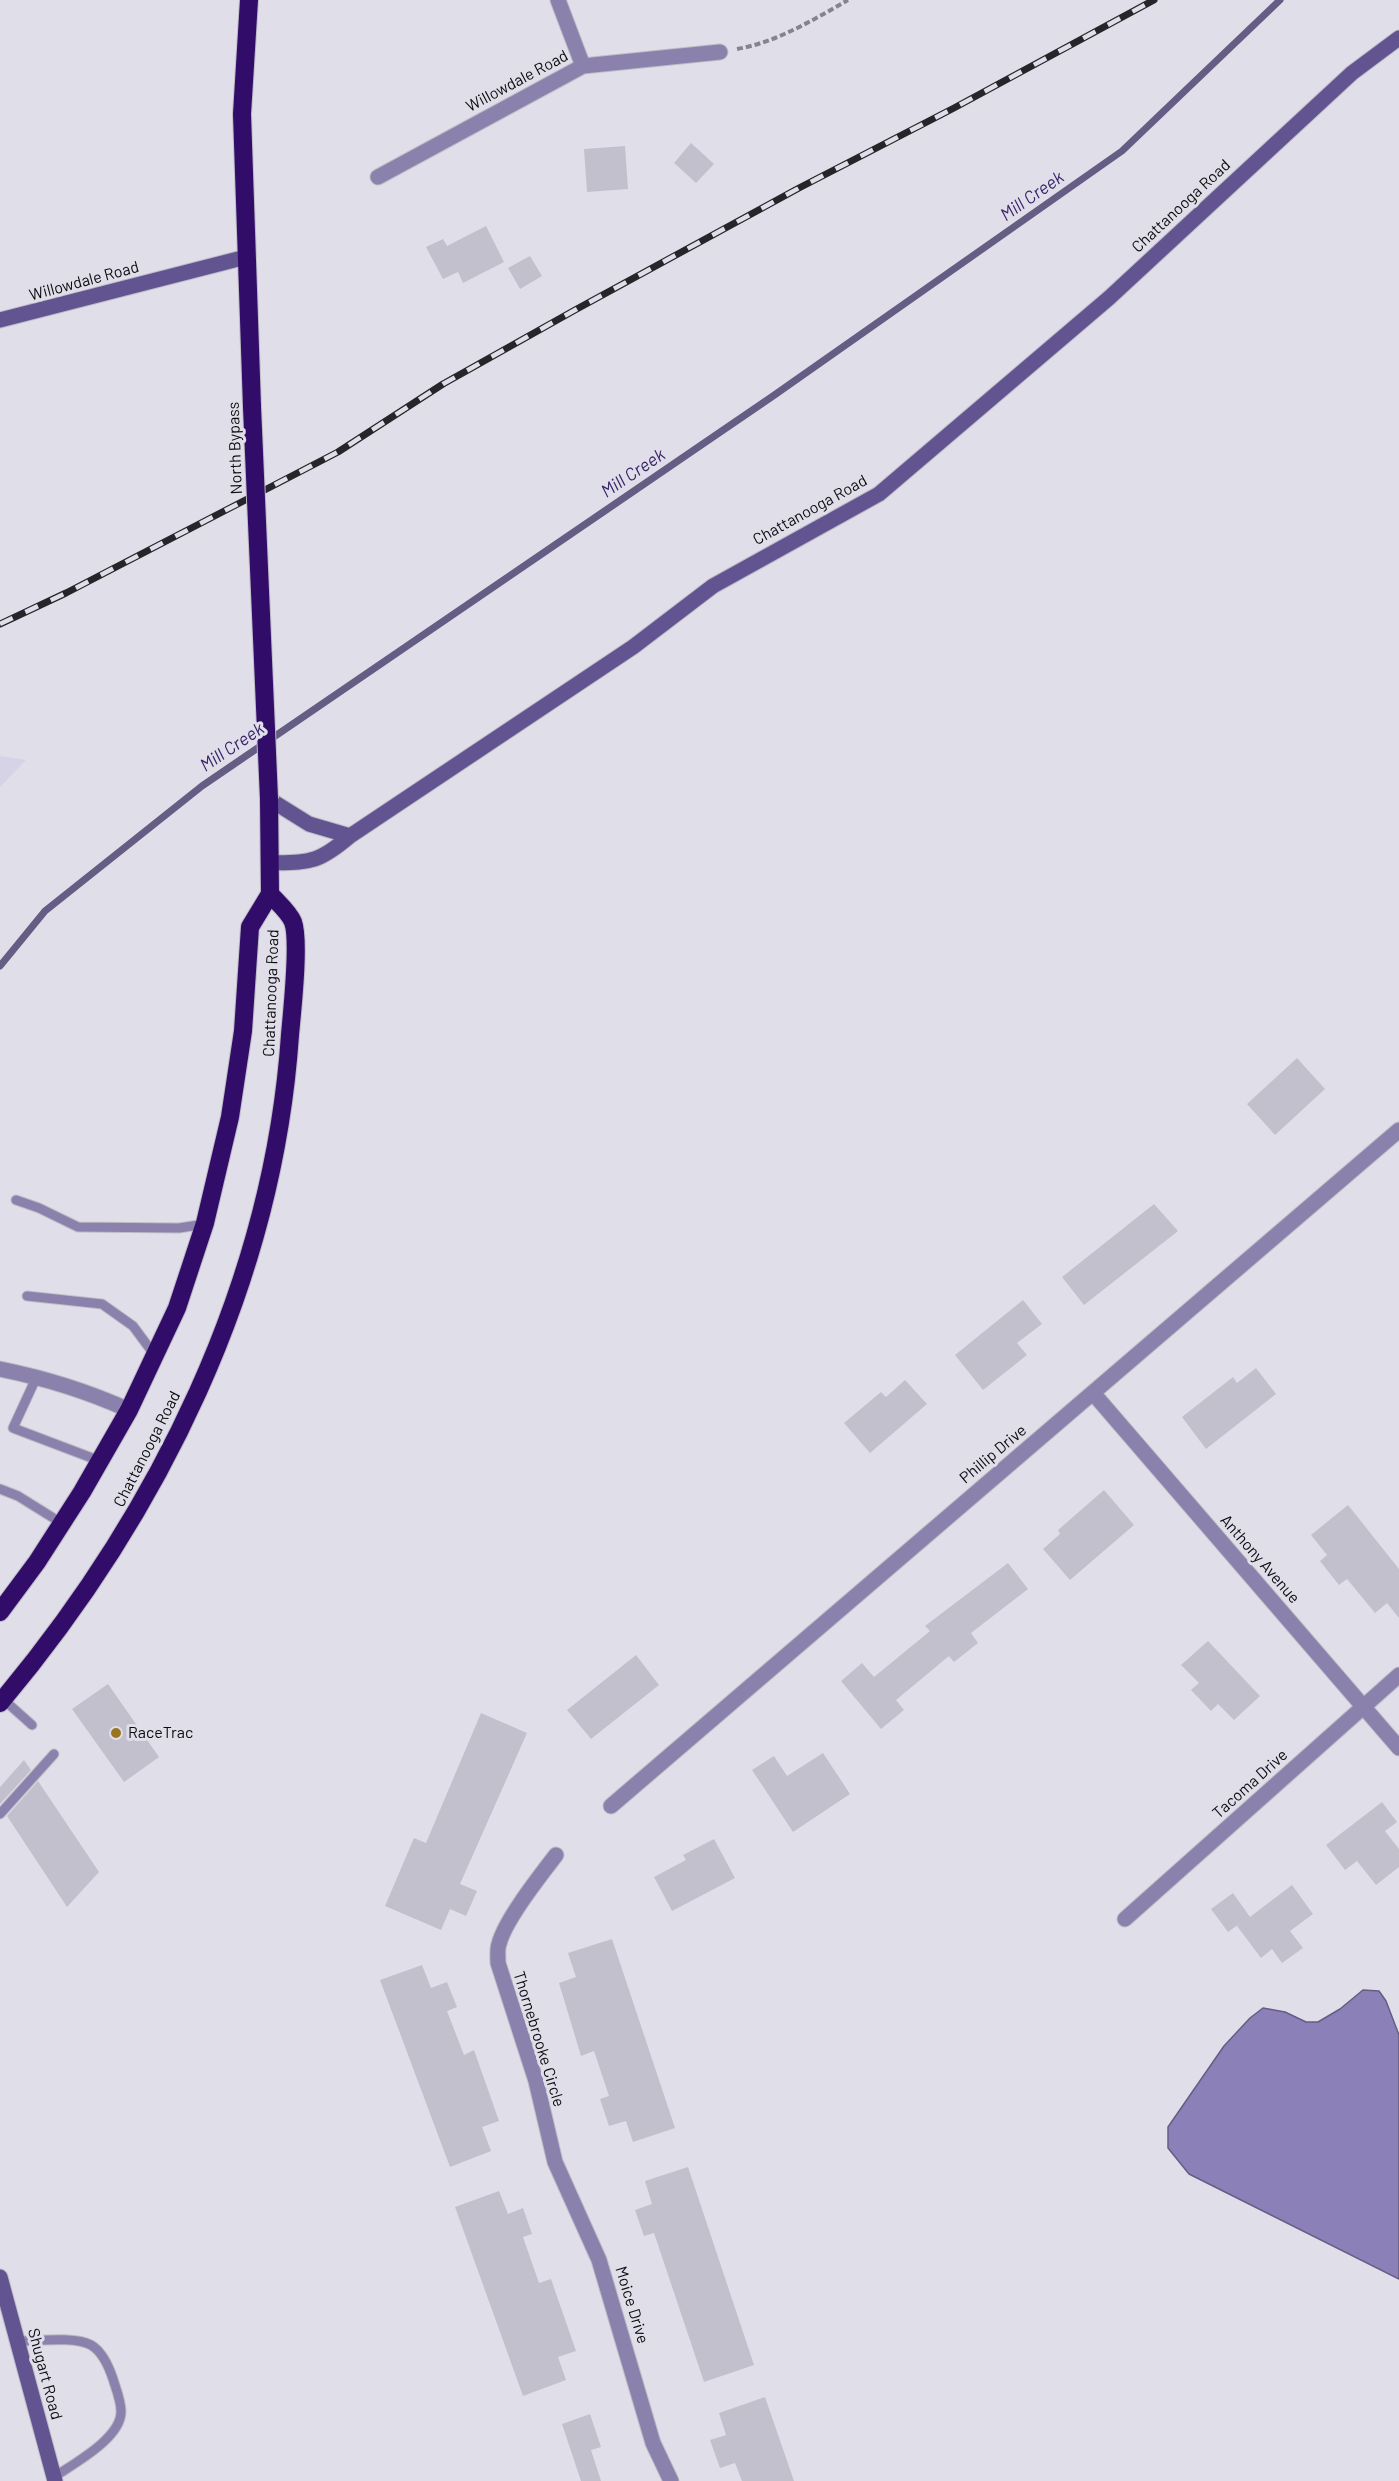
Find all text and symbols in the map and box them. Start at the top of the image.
street label: Willowdale Road [463,46,571,116]
street label: Chattanooga Road [1128,155,1234,257]
water label: Mill Creek [996,166,1068,226]
street label: Willowdale Road [27,257,141,305]
street label: North Bypass [224,401,246,495]
water label: Mill Creek [597,444,669,502]
street label: Chattanooga Road [750,471,870,549]
water label: Mill Creek [196,718,268,776]
street label: Chattanooga Road [259,929,283,1057]
street label: Chattanooga Road [109,1388,185,1510]
street label: Phillip Drive [956,1421,1030,1487]
street label: Anthony Avenue [1216,1511,1304,1607]
place label: RaceTrac [128,1723,193,1743]
marker: RaceTrac [109,1726,123,1740]
street label: Tacoma Drive [1209,1745,1291,1823]
street label: Thornebrooke Circle [509,1969,569,2109]
street label: Moice Drive [611,2264,653,2346]
street label: Shugart Road [24,2326,66,2422]

